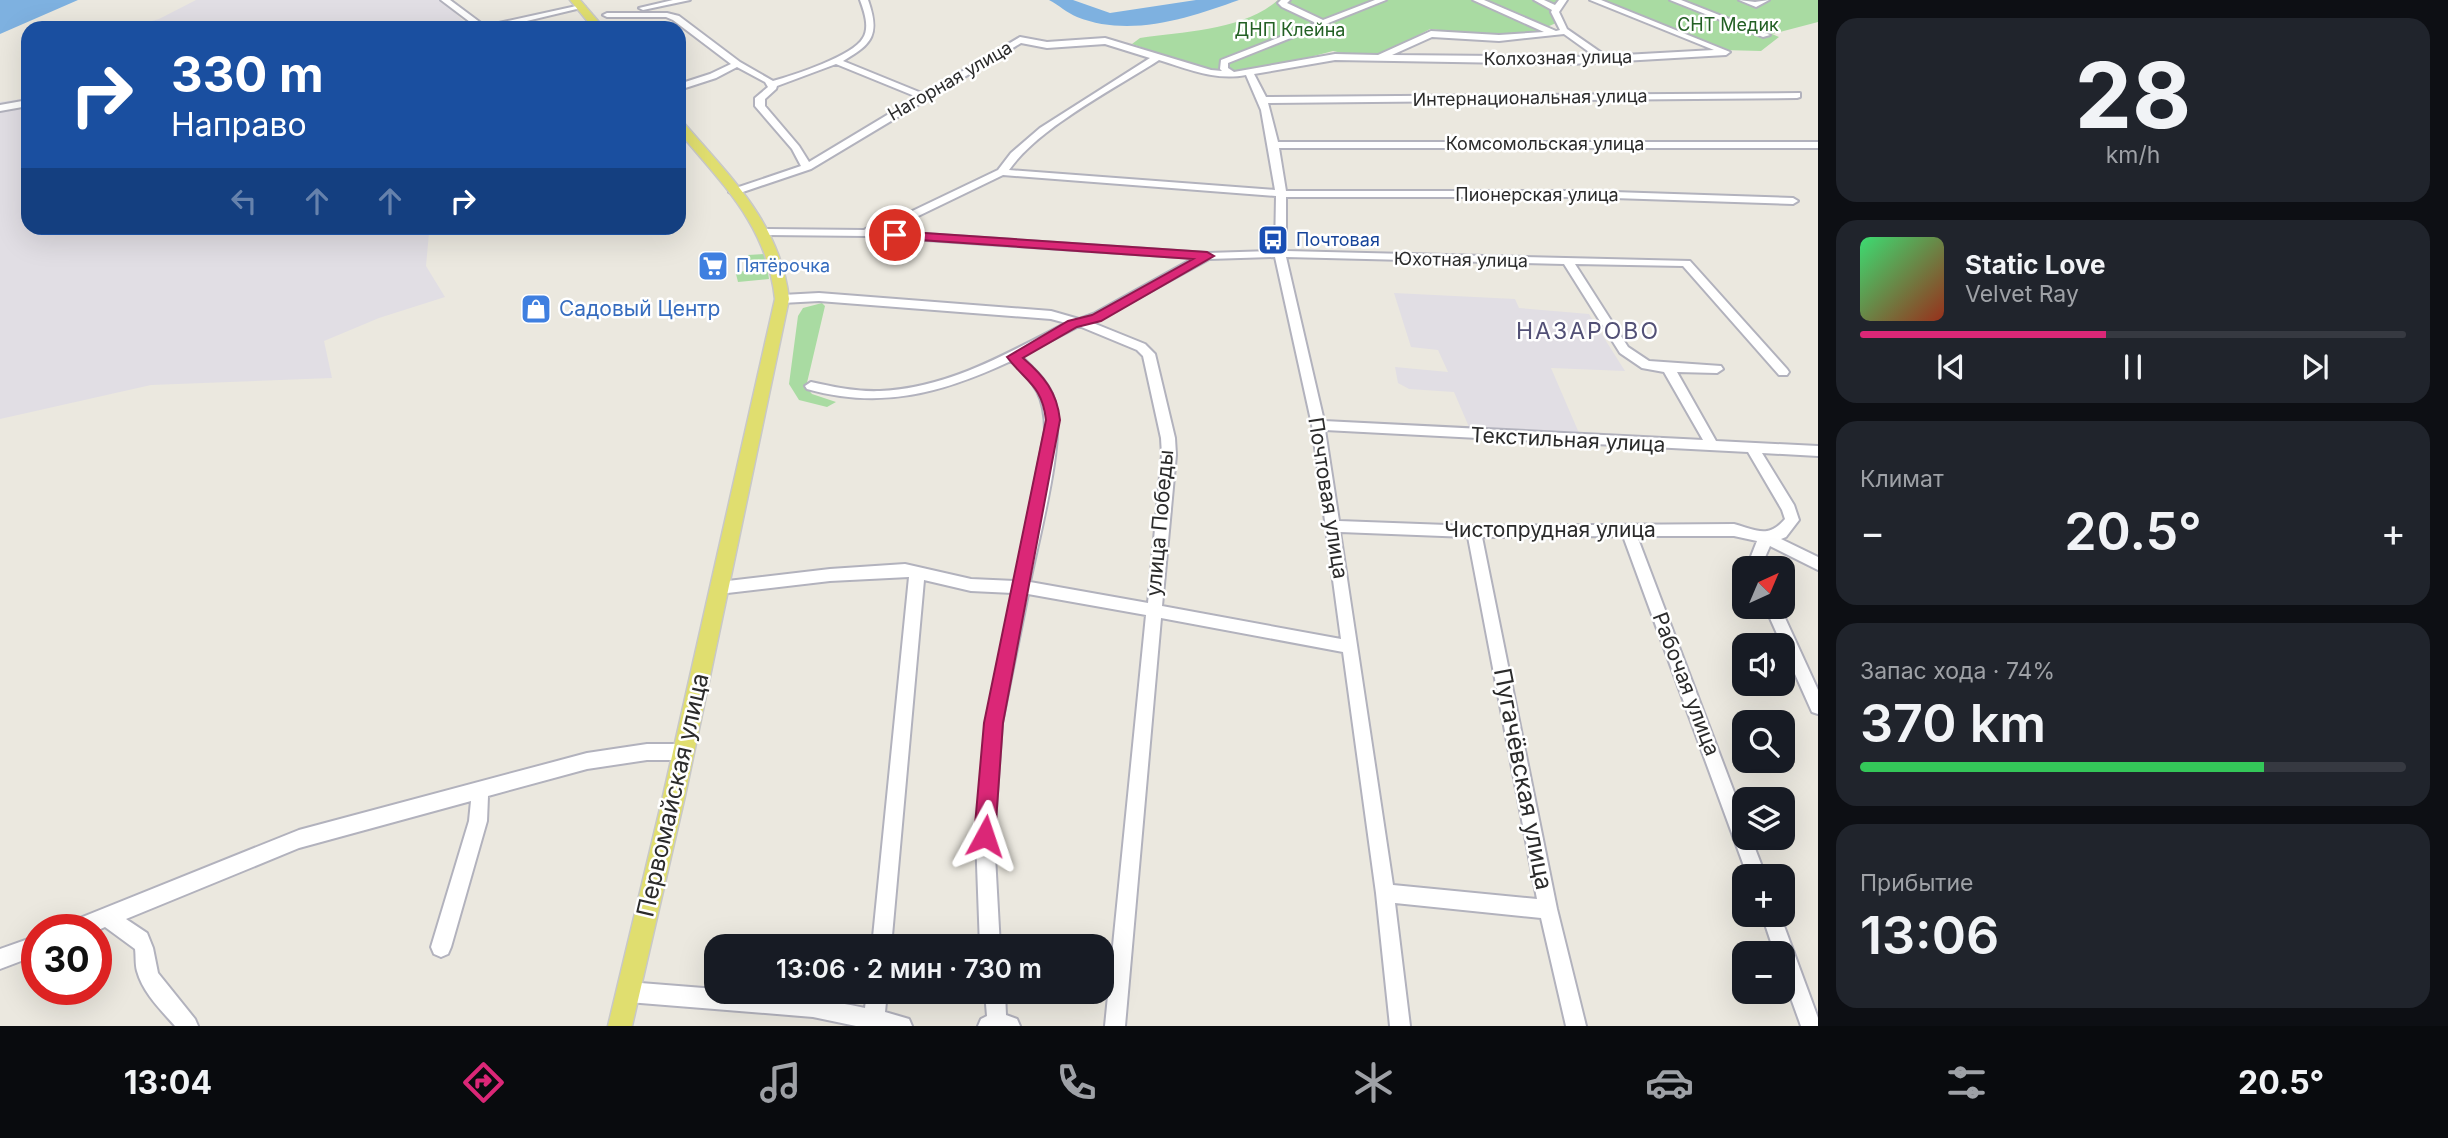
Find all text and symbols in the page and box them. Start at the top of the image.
park label: СНТ Медик [1677,14,1779,35]
park label: ДНП Клейна [1235,19,1345,40]
street label: Нагорная улица [884,37,1016,125]
text: 28 [2075,40,2191,150]
text: 330 m [171,45,324,104]
street label: Колхозная улица [1484,46,1632,69]
icon: right [56,49,147,140]
street label: Интернациональная улица [1412,85,1648,110]
text: Направо [171,105,307,144]
street label: Комсомольская улица [1446,133,1644,154]
text: km/h [2106,141,2160,169]
icon: left [225,182,263,220]
icon: ahead [298,182,336,220]
icon: ahead [371,182,409,220]
icon: right [444,182,482,220]
street label: Пионерская улица [1455,184,1619,205]
pin [865,205,925,265]
icon: arrive [876,216,914,254]
bus stop icon: Почтовая [1256,223,1290,257]
place label: Почтовая [1296,229,1380,250]
street label: Юхотная улица [1394,248,1528,271]
supermarket icon: Пятёрочка [696,249,730,283]
text: Static Love [1965,249,2106,280]
place label: Пятёрочка [736,255,830,276]
text: Velvet Ray [1965,280,2079,308]
shop icon: Садовый Центр [519,292,553,326]
place label: Садовый Центр [559,296,720,321]
district label: НАЗАРОВО [1516,317,1660,345]
icon: previous [1932,348,1970,386]
icon: pause [2114,348,2152,386]
icon: next [2296,348,2334,386]
street label: Почтовая улица [1303,415,1354,581]
street label: Текстильная улица [1470,422,1666,457]
street label: улица Победы [1141,449,1178,597]
text: Климат [1860,465,1944,493]
text: 20.5° [2064,500,2202,563]
text: − [1860,509,1885,555]
text: + [2381,509,2406,555]
street label: Чистопрудная улица [1444,517,1656,542]
north arrow [1732,556,1796,620]
map controls [1732,556,1795,1004]
street label: Рабочая улица [1648,609,1725,759]
button: sound [1732,633,1795,696]
text: Запас хода · 74% [1860,657,2055,685]
street label: Пугачёвская улица [1488,666,1559,892]
street label: Первомайская улица [630,670,715,919]
text: 370 km [1860,692,2046,755]
button: search [1732,710,1795,773]
button: layers [1732,787,1795,850]
position arrow [948,799,1022,873]
button: + [1732,864,1795,927]
text: Прибытие [1860,869,1973,897]
text: 13:06 [1860,904,1999,967]
speed limit sign: 30 [21,914,112,1005]
button: − [1732,941,1795,1004]
text: 13:06 · 2 мин · 730 m [776,953,1042,984]
icon: directions [459,1058,508,1107]
icon: music [756,1058,805,1107]
icon: phone [1052,1058,1101,1107]
icon: climate [1349,1058,1398,1107]
icon: car [1645,1058,1694,1107]
icon: filters [1942,1058,1991,1107]
text: 13:04 [124,1063,212,1102]
text: 20.5° [2238,1063,2324,1102]

